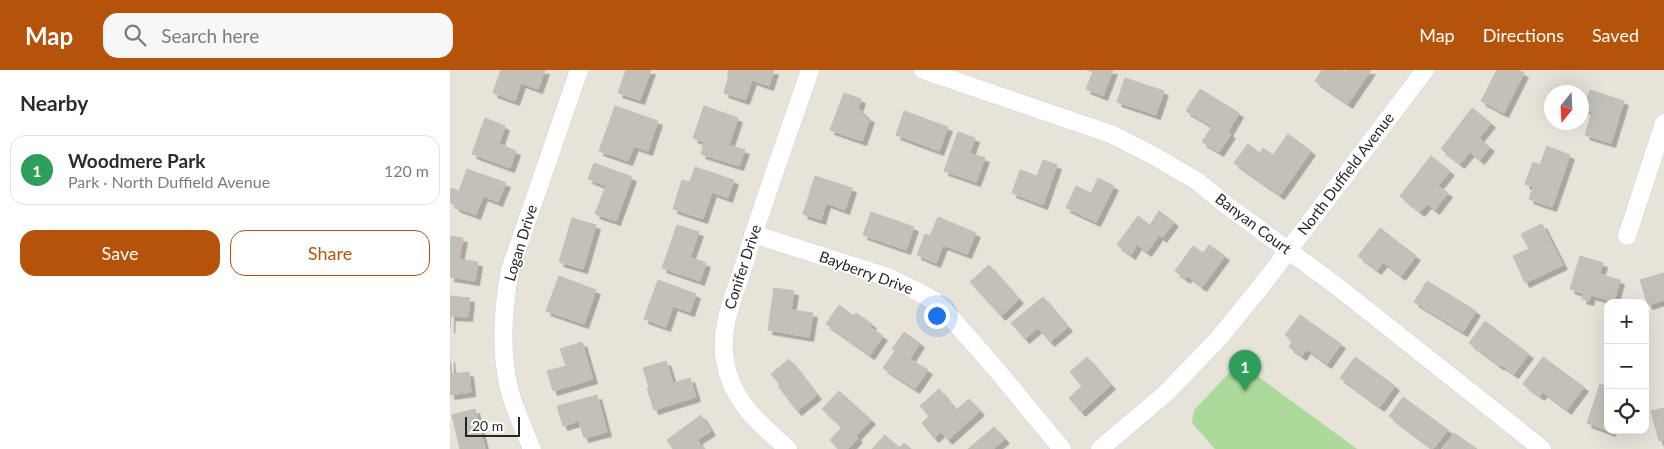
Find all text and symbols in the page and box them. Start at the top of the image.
search box [103,13,453,58]
text: Map [25,21,73,50]
icon: search [121,21,149,49]
text: Search here [161,24,259,47]
text: Map [1419,24,1455,46]
text: Directions [1483,24,1564,46]
text: Saved [1592,24,1639,46]
north arrow [1544,85,1589,130]
text: Nearby [20,90,88,115]
street label: North Duffield Avenue [1293,109,1397,238]
text: Woodmere Park [68,149,205,172]
text: 1 [32,161,42,180]
text: 120 m [384,161,429,180]
text: Park · North Duffield Avenue [68,172,270,191]
street label: Banyan Court [1212,189,1295,258]
street label: Logan Drive [500,202,540,283]
street label: Conifer Drive [720,222,764,311]
button: Save [20,230,220,276]
button: Share [230,230,430,276]
street label: Bayberry Drive [817,247,916,297]
map controls [1604,299,1649,434]
button: + [1604,299,1649,344]
your location [924,303,950,329]
button: − [1604,344,1649,389]
pin: 1 [1229,350,1261,391]
button: locate [1604,389,1649,434]
scale bar [465,414,520,437]
text: 20 m [472,417,503,434]

